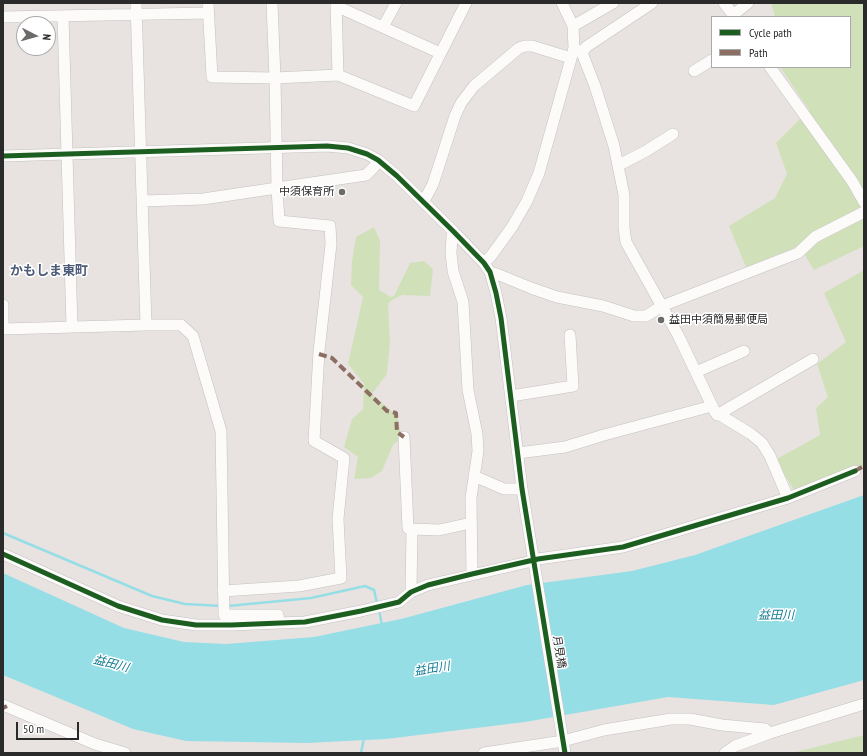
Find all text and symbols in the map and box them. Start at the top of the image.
north arrow [16,16,56,56]
legend [711,16,851,68]
text: Cycle path [749,25,792,40]
text: N [40,33,54,41]
text: Path [749,45,767,60]
place label: 中須保育所 [279,185,334,199]
marker: 中須保育所 [337,187,347,197]
district label: かもしま東町 [10,263,88,279]
place label: 益田中須簡易郵便局 [669,313,768,327]
marker: 益田中須簡易郵便局 [656,315,666,325]
water label: 益田川 [758,609,794,623]
street label: 月見橋 [550,635,568,669]
water label: 益田川 [92,652,130,676]
water label: 益田川 [413,659,451,679]
scale bar [18,714,81,740]
text: 50 m [23,721,44,736]

